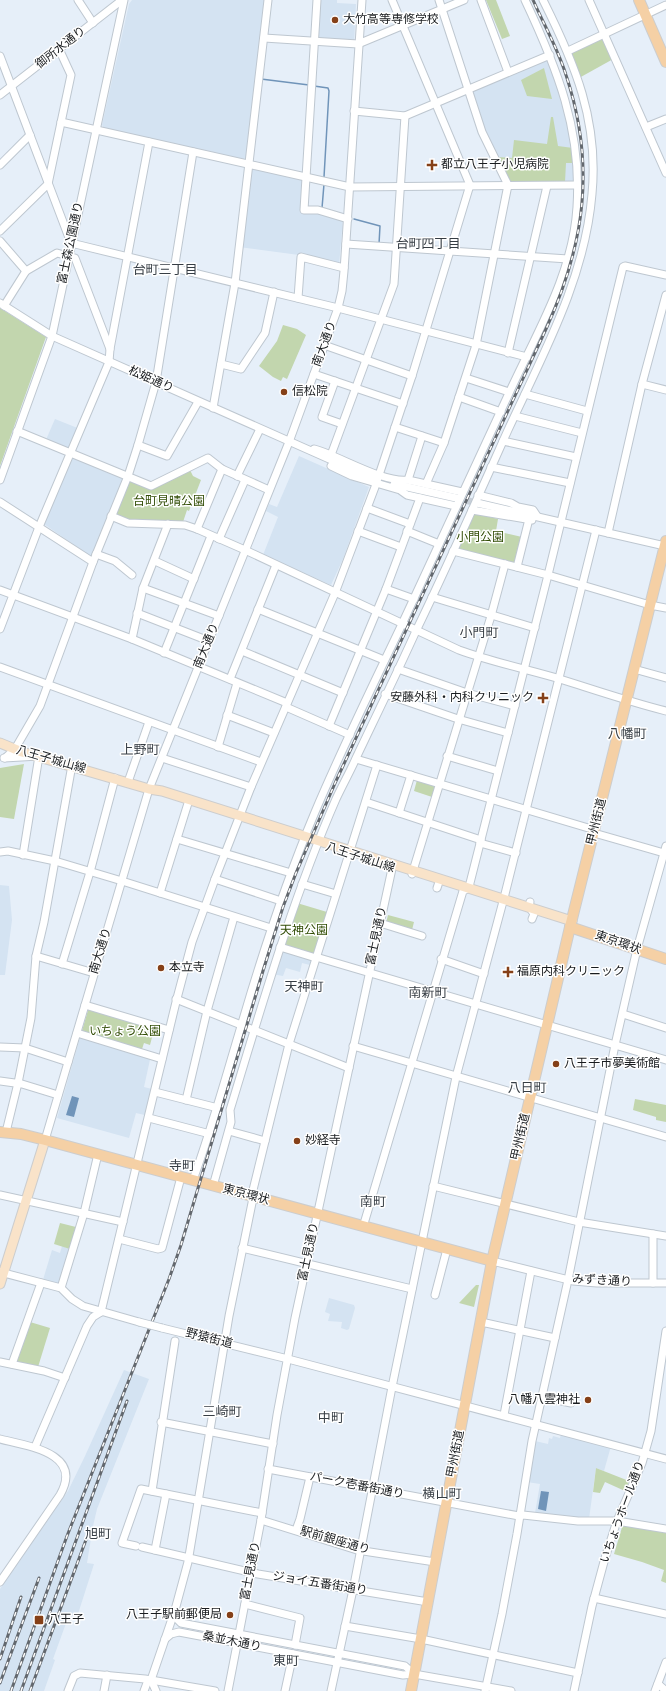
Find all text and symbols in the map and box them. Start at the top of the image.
place label: 大竹高等専修学校 [343,12,439,28]
marker: 大竹高等専修学校 [330,15,340,25]
street label: 御所水通り [32,23,90,73]
place label: 都立八王子小児病院 [441,157,549,173]
marker: 都立八王子小児病院 [426,159,438,171]
street label: 富士森公園通り [54,200,88,286]
district label: 台町四丁目 [395,237,461,253]
district label: 台町三丁目 [132,263,198,279]
street label: 南大通り [309,319,341,369]
street label: 松姫通り [126,363,176,397]
place label: 信松院 [292,384,328,400]
marker: 信松院 [279,387,289,397]
park label: 台町見晴公園 [133,494,205,510]
park label: 小門公園 [456,530,504,546]
street label: 南大通り [191,621,223,671]
district label: 小門町 [459,626,499,642]
place label: 安藤外科・内科クリニック [390,690,534,706]
marker: 安藤外科・内科クリニック [537,692,549,704]
district label: 八幡町 [607,727,647,743]
street label: 八王子城山線 [14,742,88,778]
district label: 上野町 [120,743,160,759]
street label: 甲州街道 [583,797,611,847]
street label: 八王子城山線 [323,839,397,877]
street label: 富士見通り [363,905,391,967]
park label: 天神公園 [280,923,328,939]
street label: 南大通り [86,926,116,976]
street label: 東京環状 [593,928,643,958]
place label: 本立寺 [169,960,205,976]
marker: 本立寺 [156,963,166,973]
place label: 福原内科クリニック [517,964,625,980]
marker: 福原内科クリニック [502,966,514,978]
district label: 天神町 [284,980,324,996]
district label: 南新町 [408,986,448,1002]
park label: いちょう公園 [89,1024,161,1040]
place label: 八王子市夢美術館 [564,1056,660,1072]
marker: 八王子市夢美術館 [551,1059,561,1069]
district label: 八日町 [507,1081,547,1097]
street label: 甲州街道 [508,1112,534,1162]
place label: 妙経寺 [305,1133,341,1149]
marker: 妙経寺 [292,1136,302,1146]
district label: 寺町 [169,1159,195,1175]
street label: 東京環状 [221,1181,271,1209]
district label: 南町 [360,1195,386,1211]
street label: 富士見通り [295,1221,323,1283]
street label: みずき通り [572,1271,632,1291]
street label: 野猿街道 [184,1325,234,1353]
place label: 八幡八雲神社 [508,1392,580,1408]
marker: 八幡八雲神社 [583,1395,593,1405]
district label: 三崎町 [202,1405,242,1421]
district label: 中町 [318,1411,344,1427]
street label: 甲州街道 [444,1429,468,1479]
street label: いちょうホール通り [597,1459,649,1565]
street label: パーク壱番街通り [308,1469,406,1503]
district label: 横山町 [422,1487,462,1503]
street label: 駅前銀座通り [298,1523,372,1559]
district label: 旭町 [85,1527,111,1543]
street label: 富士見通り [237,1540,265,1602]
street label: ジョイ五番街通り [271,1569,369,1599]
place label: 八王子駅前郵便局 [126,1607,222,1623]
marker: 八王子駅前郵便局 [225,1610,235,1620]
place label: 八王子 [48,1612,84,1628]
marker: 八王子 [33,1614,45,1626]
street label: 桑並木通り [201,1628,263,1656]
district label: 東町 [273,1654,299,1670]

